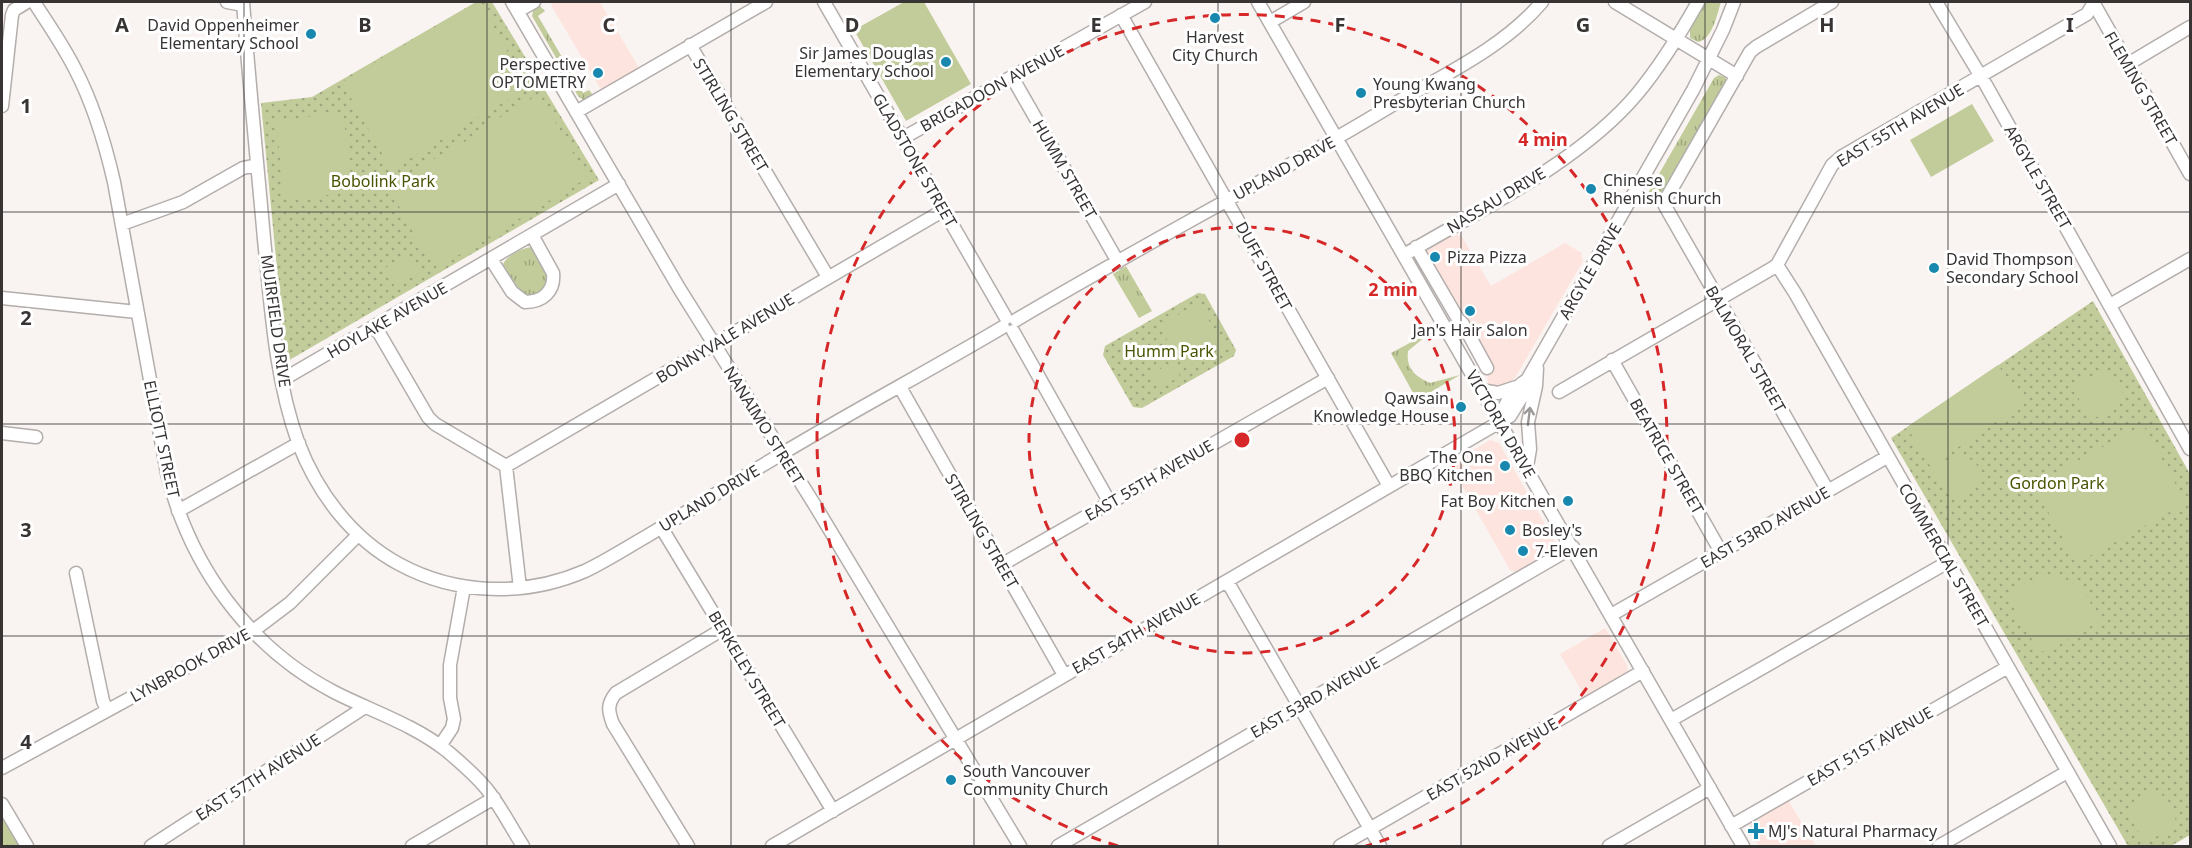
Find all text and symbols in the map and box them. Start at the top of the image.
text: A [115,11,129,38]
text: B [358,11,372,38]
text: C [603,11,616,38]
text: D [845,11,859,38]
text: E [1090,11,1102,38]
marker: Harvest City Church [1208,11,1222,25]
text: F [1335,11,1345,38]
text: G [1576,11,1590,38]
text: H [1819,11,1835,38]
text: I [2066,11,2074,38]
place label: David Oppenheimer Elementary School [147,14,299,54]
place label: Harvest City Church [1172,26,1258,66]
marker: David Oppenheimer Elementary School [304,27,318,41]
street label: FLEMING STREET [2100,27,2183,149]
street label: BRIGADOON AVENUE [916,39,1068,137]
place label: Sir James Douglas Elementary School [795,42,934,82]
place label: Perspective OPTOMETRY [491,53,587,93]
street label: STIRLING STREET [688,54,774,176]
marker: Sir James Douglas Elementary School [939,55,953,69]
marker: Perspective OPTOMETRY [591,66,605,80]
place label: Young Kwang Presbyterian Church [1373,73,1526,113]
street label: EAST 55TH AVENUE [1832,78,1968,172]
marker: Young Kwang Presbyterian Church [1354,86,1368,100]
street label: GLADSTONE STREET [868,89,962,231]
text: 1 [20,92,32,119]
street label: HUMM STREET [1028,115,1102,223]
street label: ARGYLE STREET [1999,121,2077,233]
text: 4 min [1518,127,1568,151]
street label: UPLAND DRIVE [1229,131,1339,205]
street label: NASSAU DRIVE [1443,162,1549,238]
place label: Chinese Rhenish Church [1603,169,1721,209]
park label: Bobolink Park [331,170,436,192]
marker: Chinese Rhenish Church [1584,182,1598,196]
street label: DUFF STREET [1231,218,1298,314]
street label: ARGYLE DRIVE [1554,219,1626,323]
place label: Pizza Pizza [1447,246,1527,268]
place label: David Thompson Secondary School [1946,248,2079,288]
marker: Pizza Pizza [1428,250,1442,264]
street label: MUIRFIELD DRIVE [256,253,296,389]
marker: David Thompson Secondary School [1927,261,1941,275]
street label: HOYLAKE AVENUE [323,277,451,363]
text: 2 min [1368,277,1418,301]
street label: BALMORAL STREET [1701,282,1791,417]
street label: BONNYVALE AVENUE [652,288,798,388]
text: 2 [20,304,32,331]
marker: Jan's Hair Salon [1463,304,1477,318]
place label: Jan's Hair Salon [1410,319,1528,341]
park label: Humm Park [1124,340,1214,362]
street label: NANAIMO STREET [719,362,809,488]
street label: VICTORIA DRIVE [1461,366,1541,482]
street label: ELLIOTT STREET [139,378,185,500]
place label: Qawsain Knowledge House [1313,387,1449,427]
street label: BEATRICE STREET [1625,394,1709,518]
marker: Qawsain Knowledge House [1454,400,1468,414]
one-way arrow [1524,406,1535,426]
centre of rings [1232,430,1252,450]
street label: EAST 55TH AVENUE [1081,434,1217,526]
place label: The One BBQ Kitchen [1399,446,1493,486]
street label: UPLAND DRIVE [655,459,763,537]
marker: The One BBQ Kitchen [1498,459,1512,473]
street label: STIRLING STREET [940,470,1024,593]
park label: Gordon Park [2010,472,2105,494]
street label: COMMERCIAL STREET [1894,479,1994,631]
street label: EAST 53RD AVENUE [1696,481,1834,573]
place label: Fat Boy Kitchen [1440,490,1556,512]
marker: Fat Boy Kitchen [1561,494,1575,508]
text: 3 [20,516,32,543]
place label: Bosley's [1522,519,1582,541]
marker: Bosley's [1503,523,1517,537]
place label: 7-Eleven [1535,540,1598,562]
marker: 7-Eleven [1516,544,1530,558]
street label: EAST 54TH AVENUE [1068,587,1204,679]
street label: BERKELEY STREET [703,606,791,732]
street label: LYNBROOK DRIVE [126,623,254,707]
street label: EAST 53RD AVENUE [1246,651,1384,743]
street label: EAST 51ST AVENUE [1803,701,1937,791]
street label: EAST 52ND AVENUE [1422,712,1562,806]
text: 4 [20,728,32,755]
street label: EAST 57TH AVENUE [191,728,325,826]
place label: South Vancouver Community Church [963,760,1108,800]
marker: South Vancouver Community Church [944,773,958,787]
place label: MJ's Natural Pharmacy [1768,820,1938,842]
marker: MJ's Natural Pharmacy [1749,824,1763,838]

